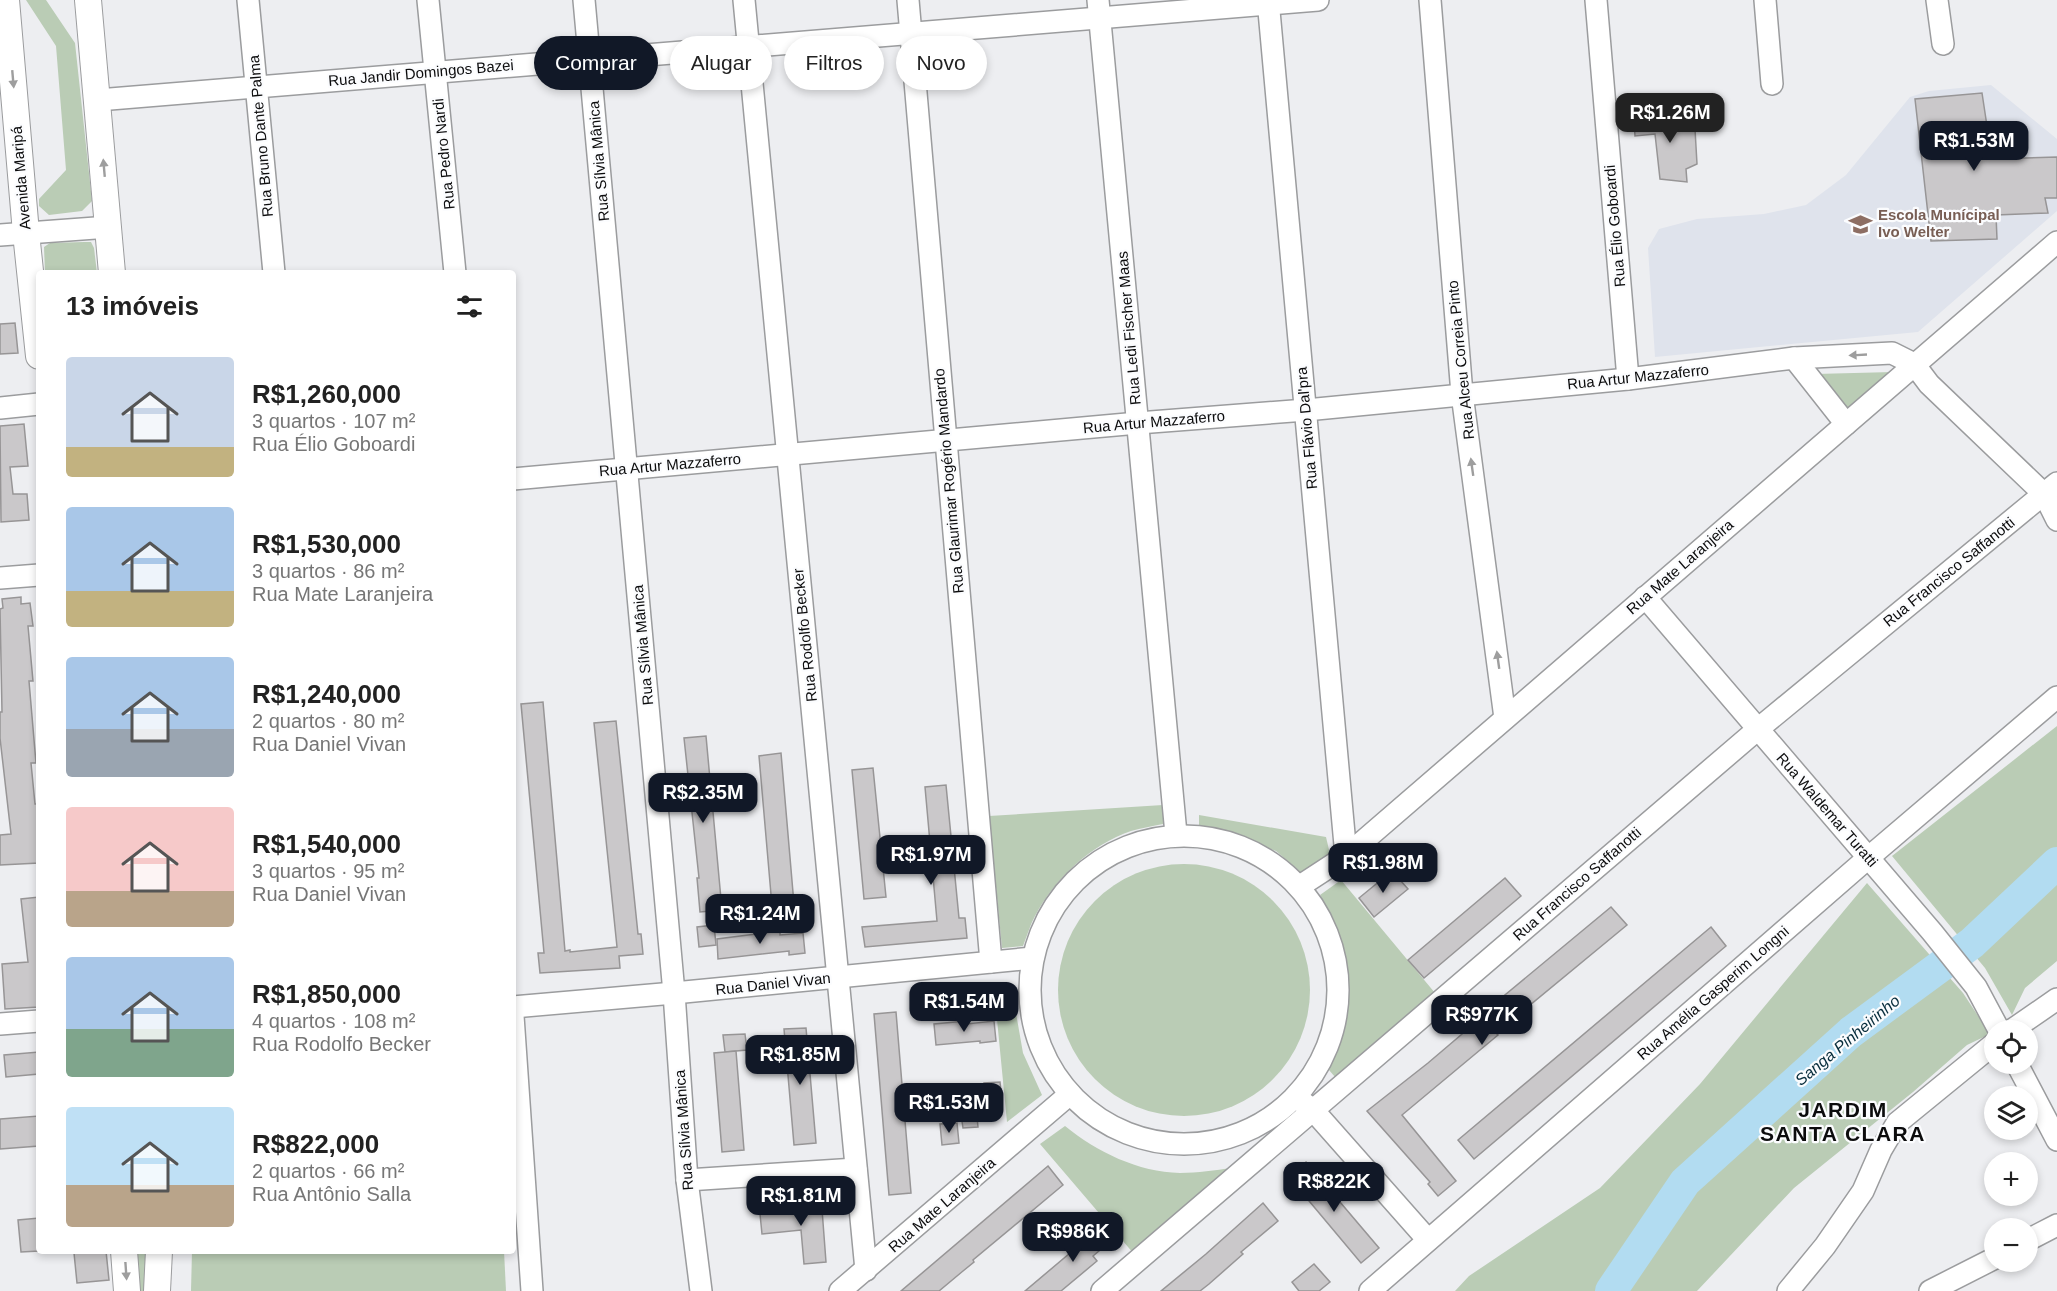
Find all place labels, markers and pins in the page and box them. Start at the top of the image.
pin: R$1.26M [1615,93,1725,144]
pin: R$1.53M [1919,121,2029,172]
place label: Escola Munícipal Ivo Welter [1878,206,2000,240]
school or university icon: Escola Munícipal Ivo Welter [1847,211,1873,237]
pin: R$2.35M [648,773,758,824]
pin: R$1.97M [876,835,986,886]
pin: R$1.98M [1328,843,1438,894]
pin: R$1.24M [705,894,815,945]
pin: R$1.54M [909,982,1019,1033]
pin: R$977K [1433,995,1531,1046]
pin: R$1.85M [745,1035,855,1086]
pin: R$1.53M [894,1083,1004,1134]
pin: R$822K [1285,1162,1383,1213]
pin: R$1.81M [746,1176,856,1227]
pin: R$986K [1024,1212,1122,1263]

